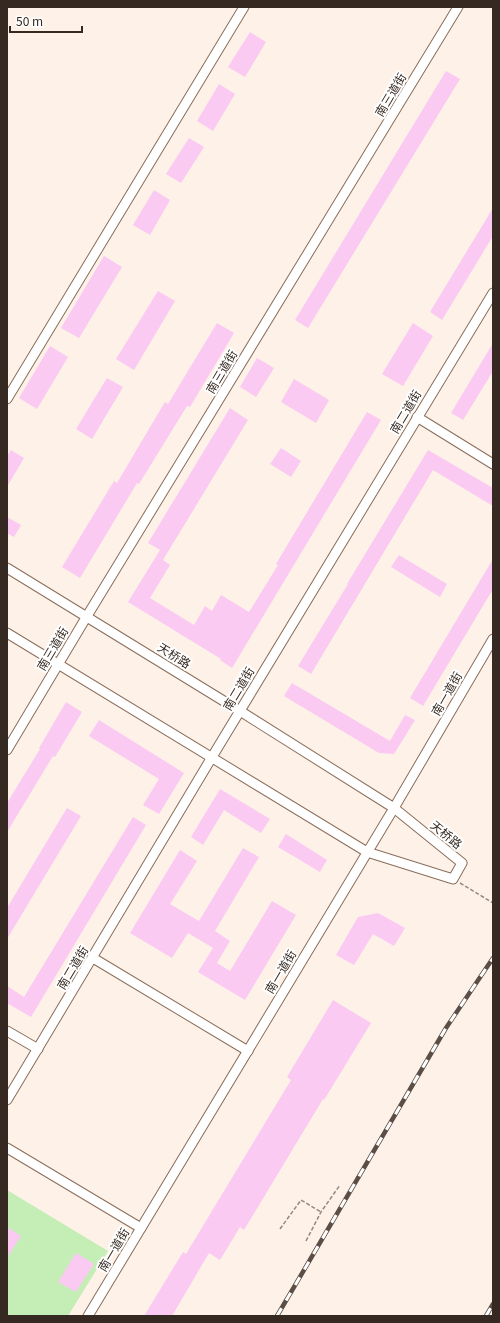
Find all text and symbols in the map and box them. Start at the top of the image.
scale bar [10,8,82,34]
text: 50 m [16,12,43,29]
street label: 南三道街 [370,69,409,119]
street label: 南三道街 [201,346,240,396]
street label: 南二道街 [385,386,424,436]
street label: 南三道街 [32,623,71,673]
street label: 天桥路 [155,638,195,671]
street label: 南二道街 [218,663,257,713]
street label: 南一道街 [426,668,465,718]
street label: 天桥路 [428,816,466,852]
street label: 南二道街 [52,942,91,992]
street label: 南一道街 [260,946,299,996]
street label: 南一道街 [93,1224,132,1274]

